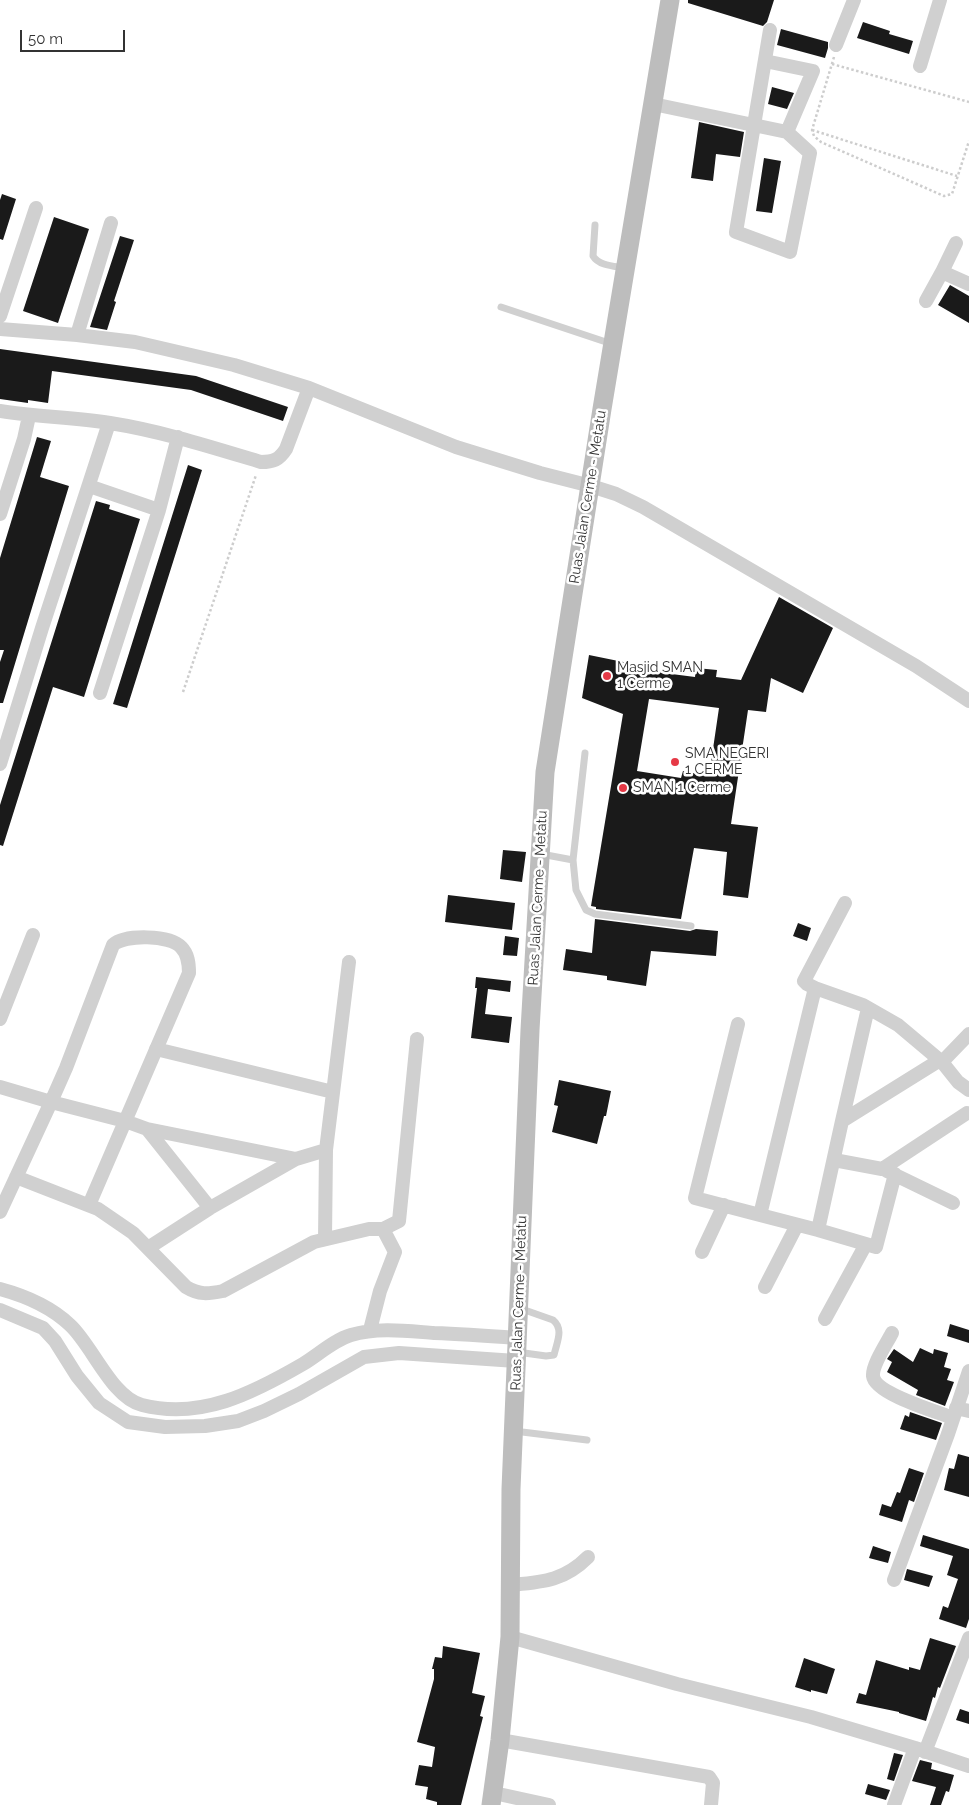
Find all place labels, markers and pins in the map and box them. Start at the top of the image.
place label: Masjid SMAN 1 Cerme [617,660,703,692]
marker: Masjid SMAN 1 Cerme [601,670,613,682]
place label: SMA NEGERI 1 CERME [685,746,769,779]
marker: SMA NEGERI 1 CERME [669,756,681,768]
place label: SMAN 1 Cerme [633,780,731,796]
marker: SMAN 1 Cerme [617,782,629,794]

